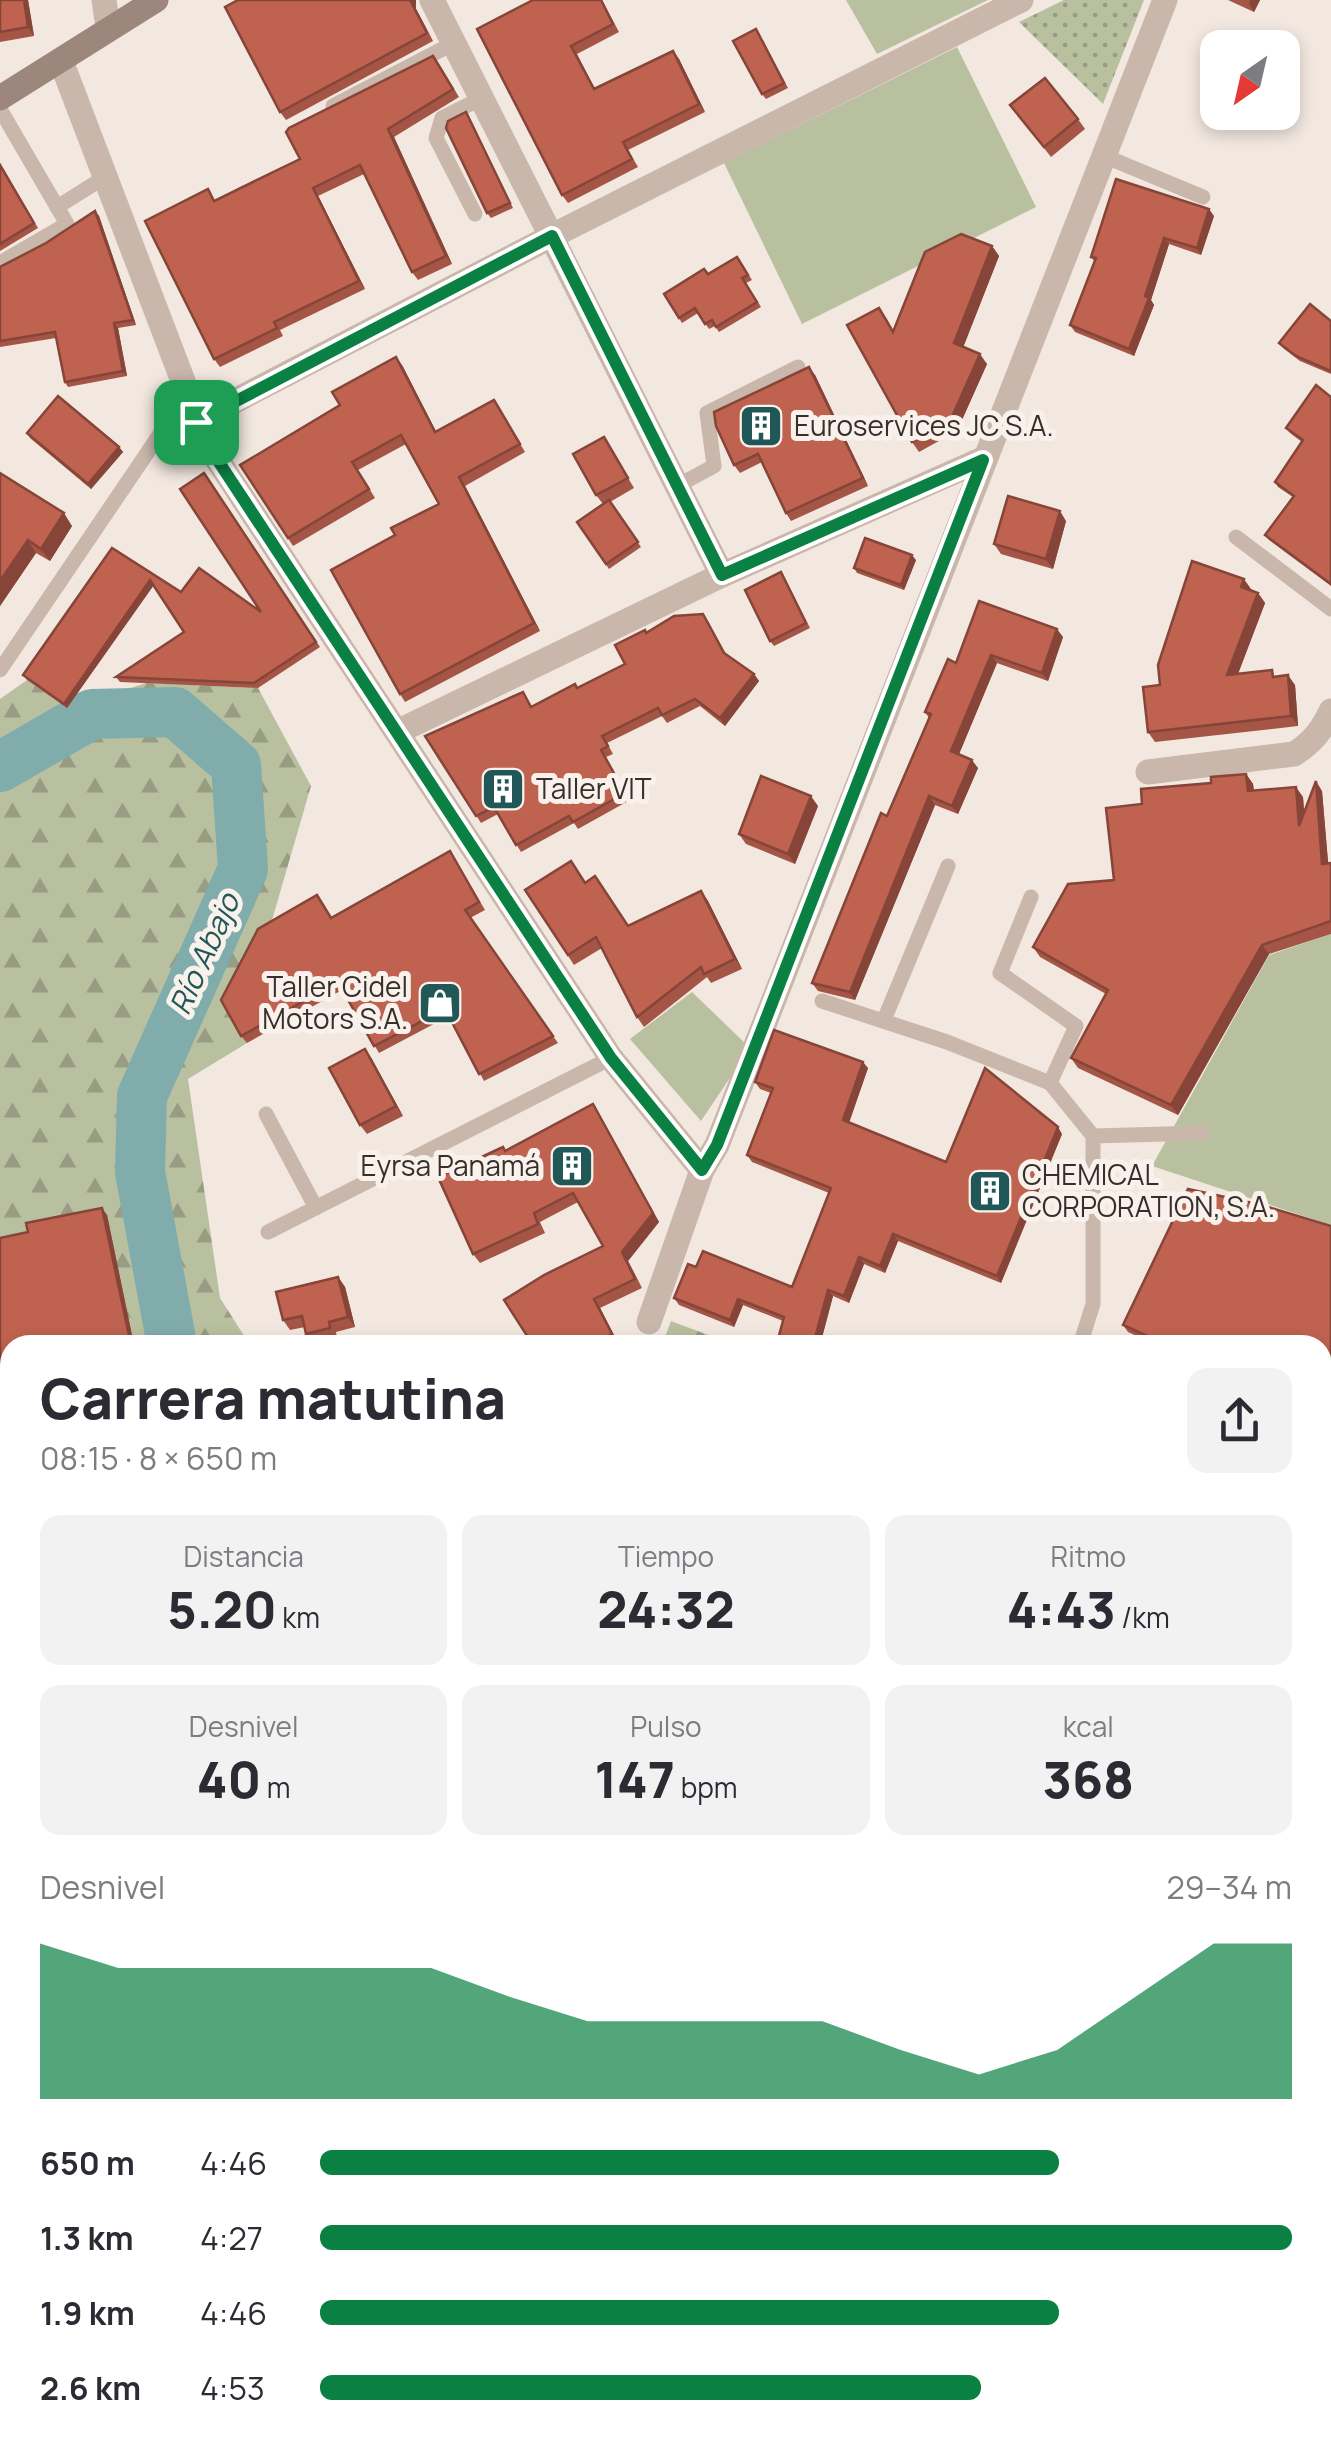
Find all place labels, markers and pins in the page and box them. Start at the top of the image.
pin [154,380,239,465]
building icon: Euroservices JC S.A. [738,403,784,449]
place label: Euroservices JC S.A. [794,406,1054,444]
building icon: Taller VIT [480,766,526,812]
place label: Taller VIT [536,769,652,807]
place label: Taller Cidel Motors S.A. [262,967,408,1037]
shop icon: Taller Cidel Motors S.A. [417,980,463,1026]
building icon: Eyrsa Panamá [549,1143,595,1189]
place label: Eyrsa Panamá [361,1146,540,1184]
place label: CHEMICAL CORPORATION, S.A. [1022,1155,1275,1225]
building icon: CHEMICAL CORPORATION, S.A. [967,1168,1013,1214]

